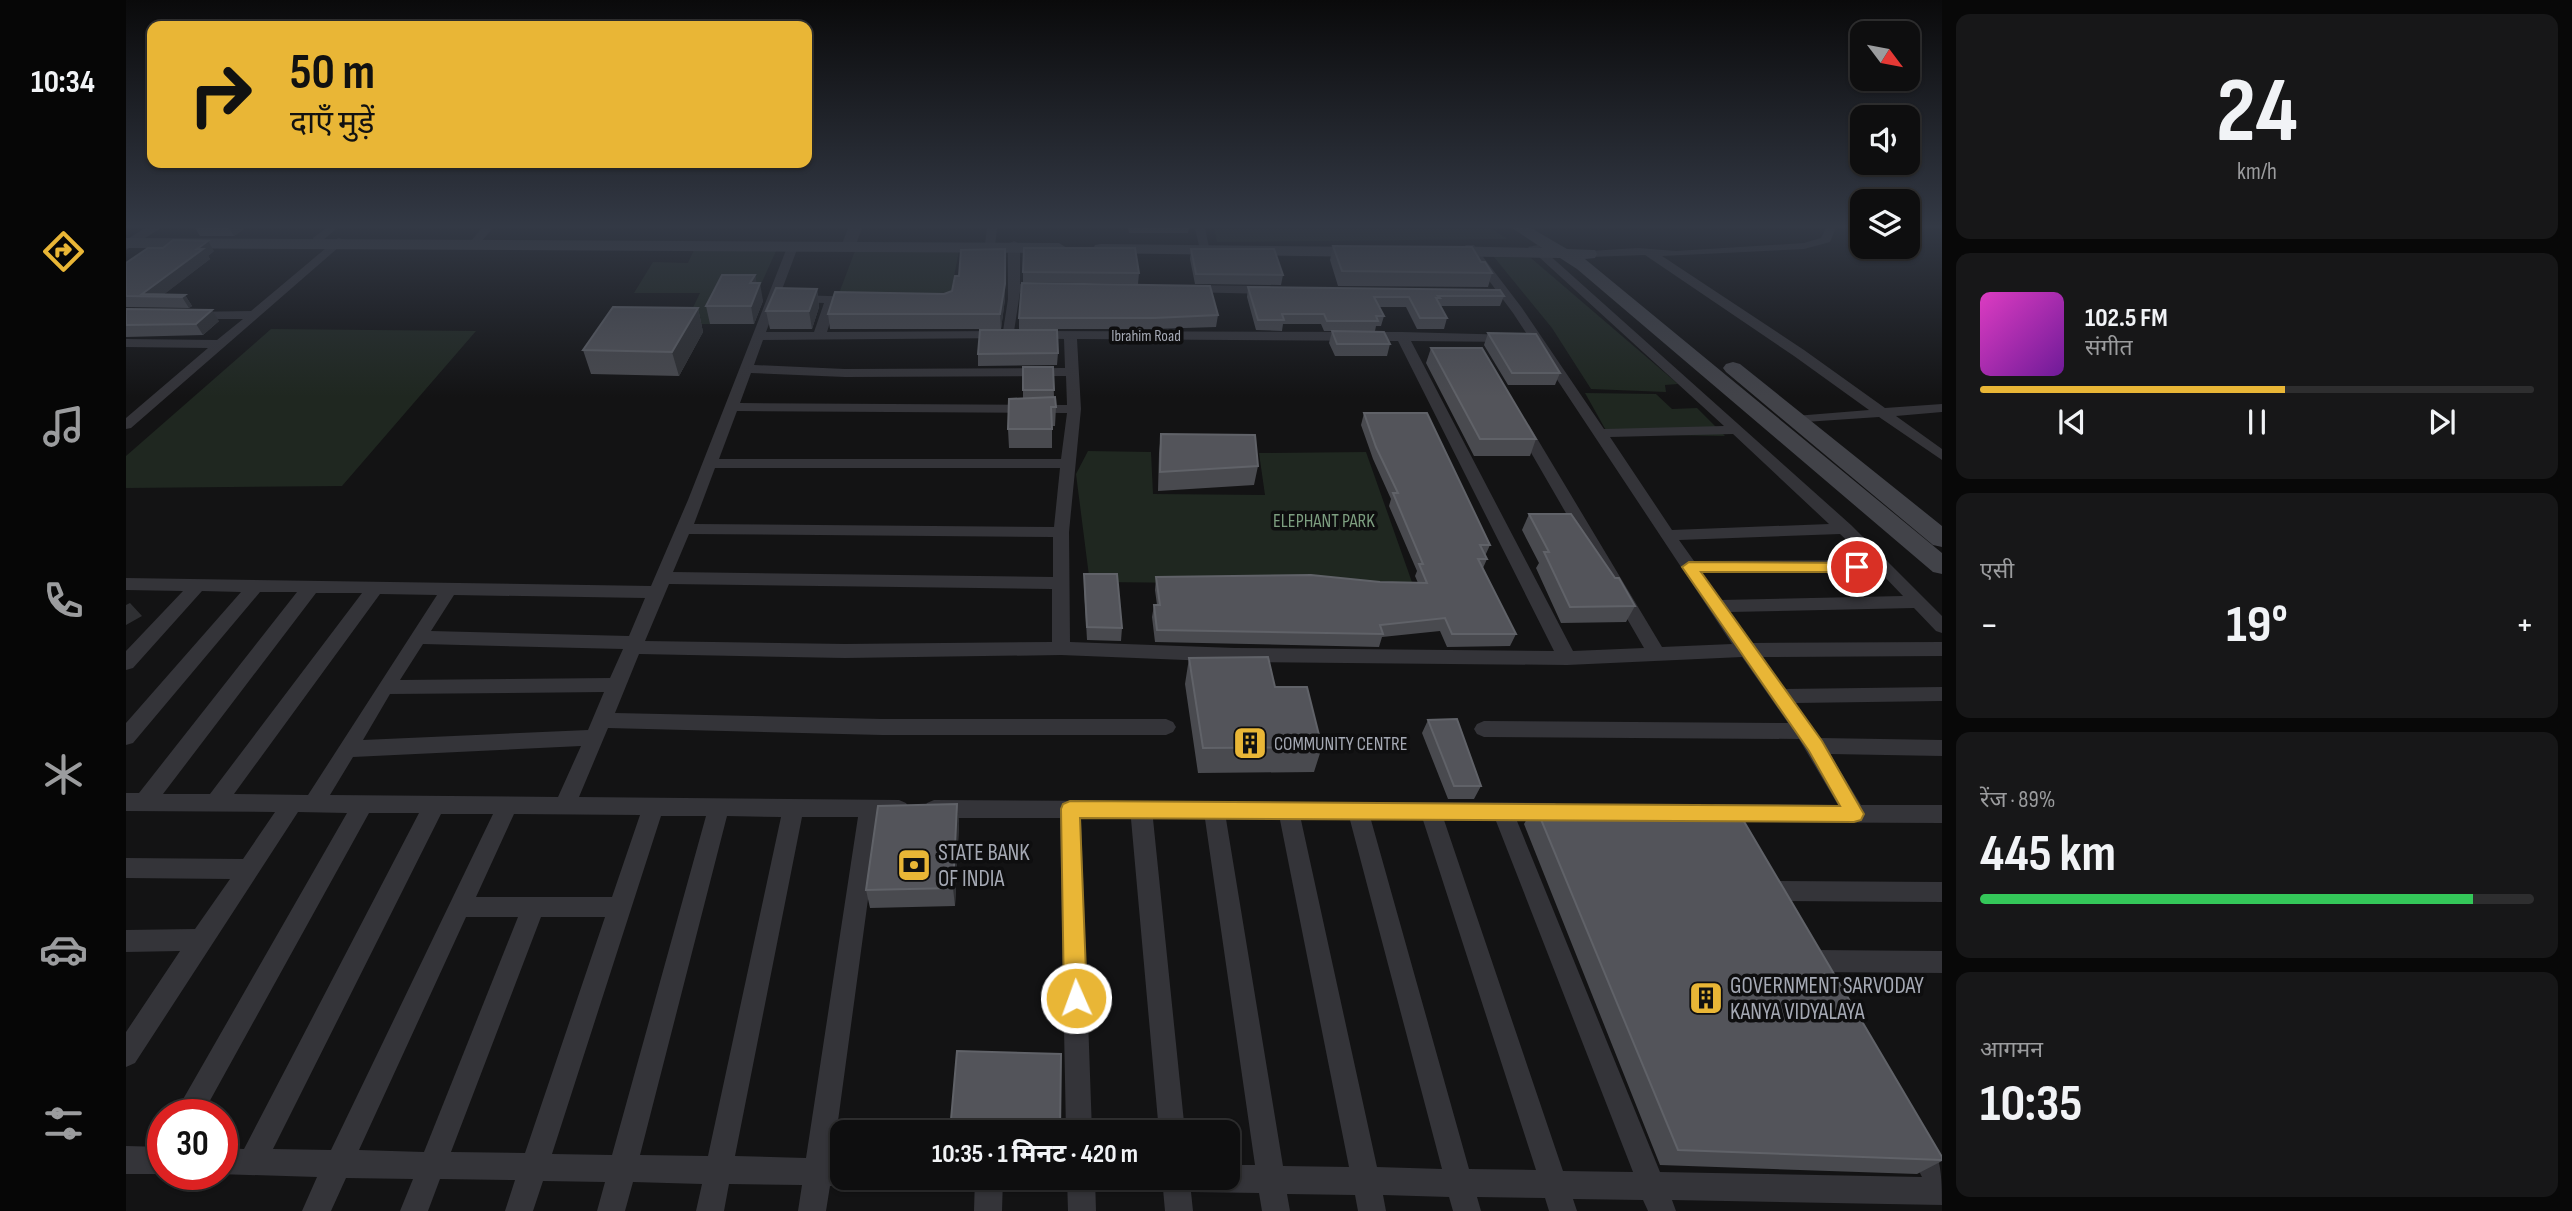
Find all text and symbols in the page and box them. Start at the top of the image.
north arrow [1850,21,1920,91]
map controls [1850,21,1920,259]
text: 50 m [290,44,375,103]
icon: right [175,49,266,140]
text: 24 [2216,58,2298,167]
text: 10:34 [31,63,95,102]
text: दाएँ मुड़ें [290,104,374,143]
button: sound [1850,105,1920,175]
text: km/h [2237,158,2277,186]
button: layers [1850,189,1920,259]
icon: directions [39,227,88,276]
text: 102.5 FM [2085,303,2168,334]
street label: Ibrahim Road [1111,327,1181,346]
text: संगीत [2085,334,2133,362]
icon: music [39,402,88,451]
icon: previous [2053,403,2091,441]
icon: pause [2238,403,2276,441]
icon: next [2423,403,2461,441]
park label: ELEPHANT PARK [1273,510,1375,533]
pin [1827,537,1887,597]
icon: arrive [1838,548,1876,586]
text: एसी [1980,557,2014,585]
icon: phone [39,576,88,625]
text: 19° [2226,594,2288,657]
text: − [1980,603,1999,648]
text: + [2515,603,2534,648]
building icon: COMMUNITY CENTRE [1231,724,1269,762]
place label: COMMUNITY CENTRE [1274,733,1408,756]
icon: climate [39,750,88,799]
text: रेंज · 89% [1980,786,2055,814]
text: 445 km [1980,823,2116,886]
place label: STATE BANK OF INDIA [938,839,1030,893]
bank icon: STATE BANK OF INDIA [895,846,933,884]
icon: car [39,925,88,974]
position arrow [1039,961,1113,1035]
place label: GOVERNMENT SARVODAY KANYA VIDYALAYA [1730,972,1924,1026]
building icon: GOVERNMENT SARVODAY KANYA VIDYALAYA [1687,979,1725,1017]
text: आगमन [1980,1036,2043,1064]
text: 10:35 [1980,1073,2082,1136]
icon: filters [39,1099,88,1148]
speed limit sign: 30 [147,1099,238,1190]
text: 10:35 · 1 मिनट · 420 m [932,1139,1138,1170]

